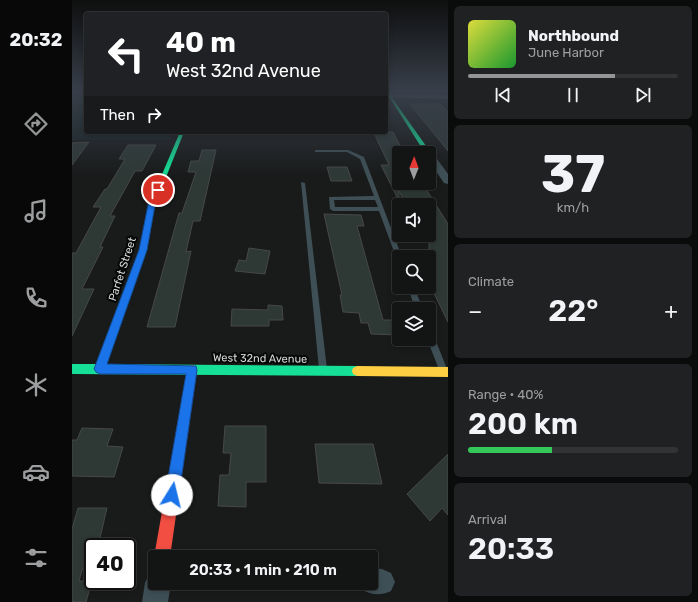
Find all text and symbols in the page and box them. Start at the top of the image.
text: 40 m [166,26,236,59]
text: Northbound [528,27,619,45]
icon: left [100,28,152,80]
text: 20:32 [10,29,62,51]
text: June Harbor [528,45,604,60]
text: West 32nd Avenue [166,60,321,82]
icon: previous [492,84,514,106]
icon: pause [562,84,584,106]
icon: next [632,84,654,106]
icon: right [143,104,165,126]
text: Then [100,106,135,124]
icon: directions [22,110,50,138]
text: 37 [541,143,605,205]
north arrow [392,146,436,190]
map controls [392,146,436,346]
pin [141,173,175,207]
icon: arrive [147,179,169,201]
icon: music [22,197,50,225]
button: sound [392,198,436,242]
text: km/h [557,200,589,215]
street label: Parfet Street [106,235,139,303]
button: search [392,250,436,294]
text: Climate [468,274,514,289]
icon: phone [22,284,50,312]
text: 22° [548,293,598,329]
text: − [468,298,482,325]
text: + [664,298,678,325]
button: layers [392,302,436,346]
street label: West 32nd Avenue [213,351,307,366]
icon: climate [22,371,50,399]
text: Range · 40% [468,387,544,402]
text: 200 km [468,406,578,442]
icon: car [22,458,50,486]
position arrow [151,474,193,516]
text: Arrival [468,512,507,527]
text: 20:33 [468,531,554,567]
speed limit sign: 40 [84,538,136,590]
icon: filters [22,544,50,572]
text: 20:33 · 1 min · 210 m [189,561,337,579]

